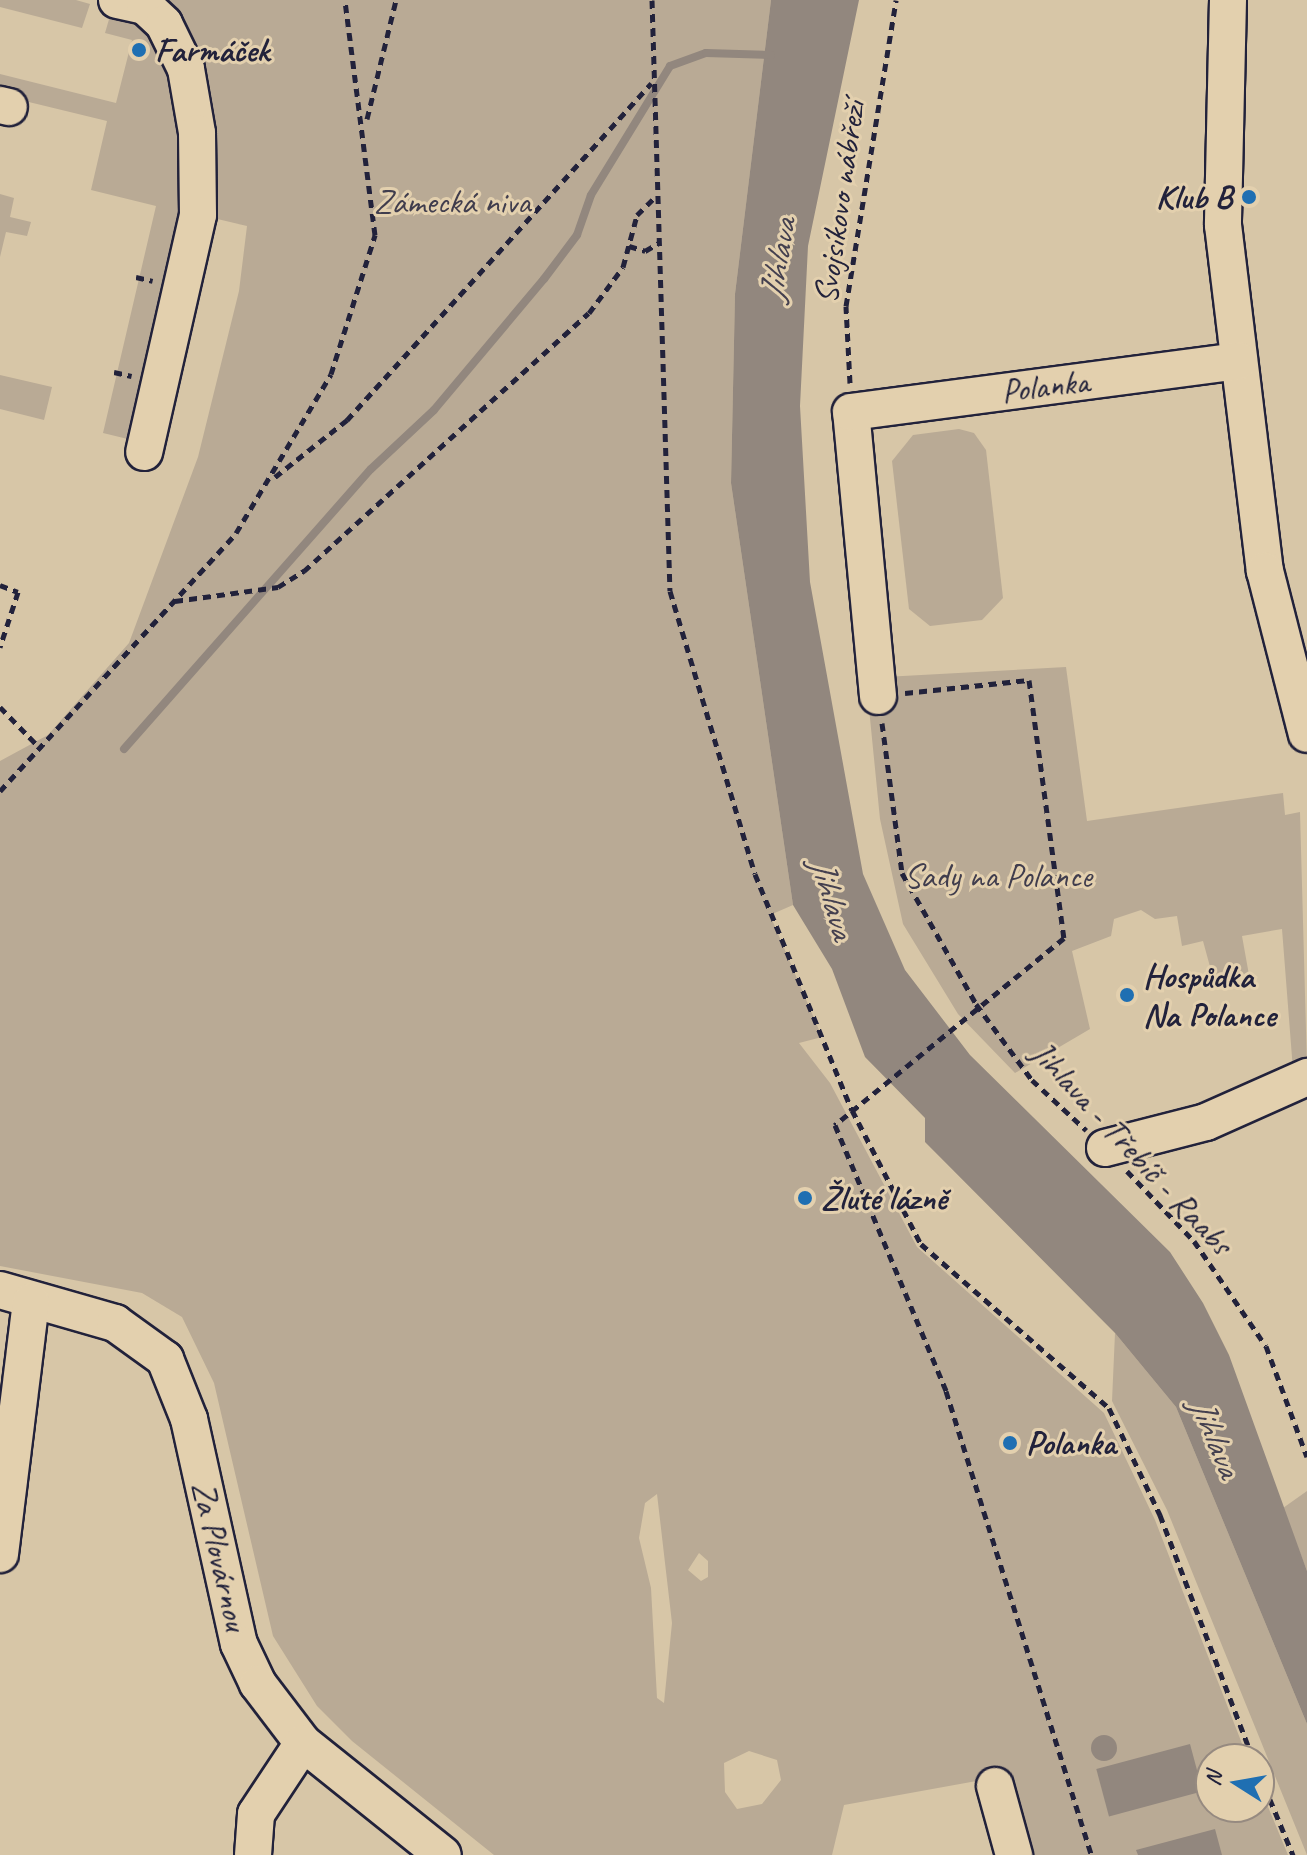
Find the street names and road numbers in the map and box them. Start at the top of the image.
street label: Svojsíkovo nábřeží [805,98,873,306]
street label: Polanka [999,360,1091,412]
street label: Jihlava - Třebíč - Raabs [1022,1033,1242,1263]
street label: Za Plovárnou [183,1477,257,1635]

